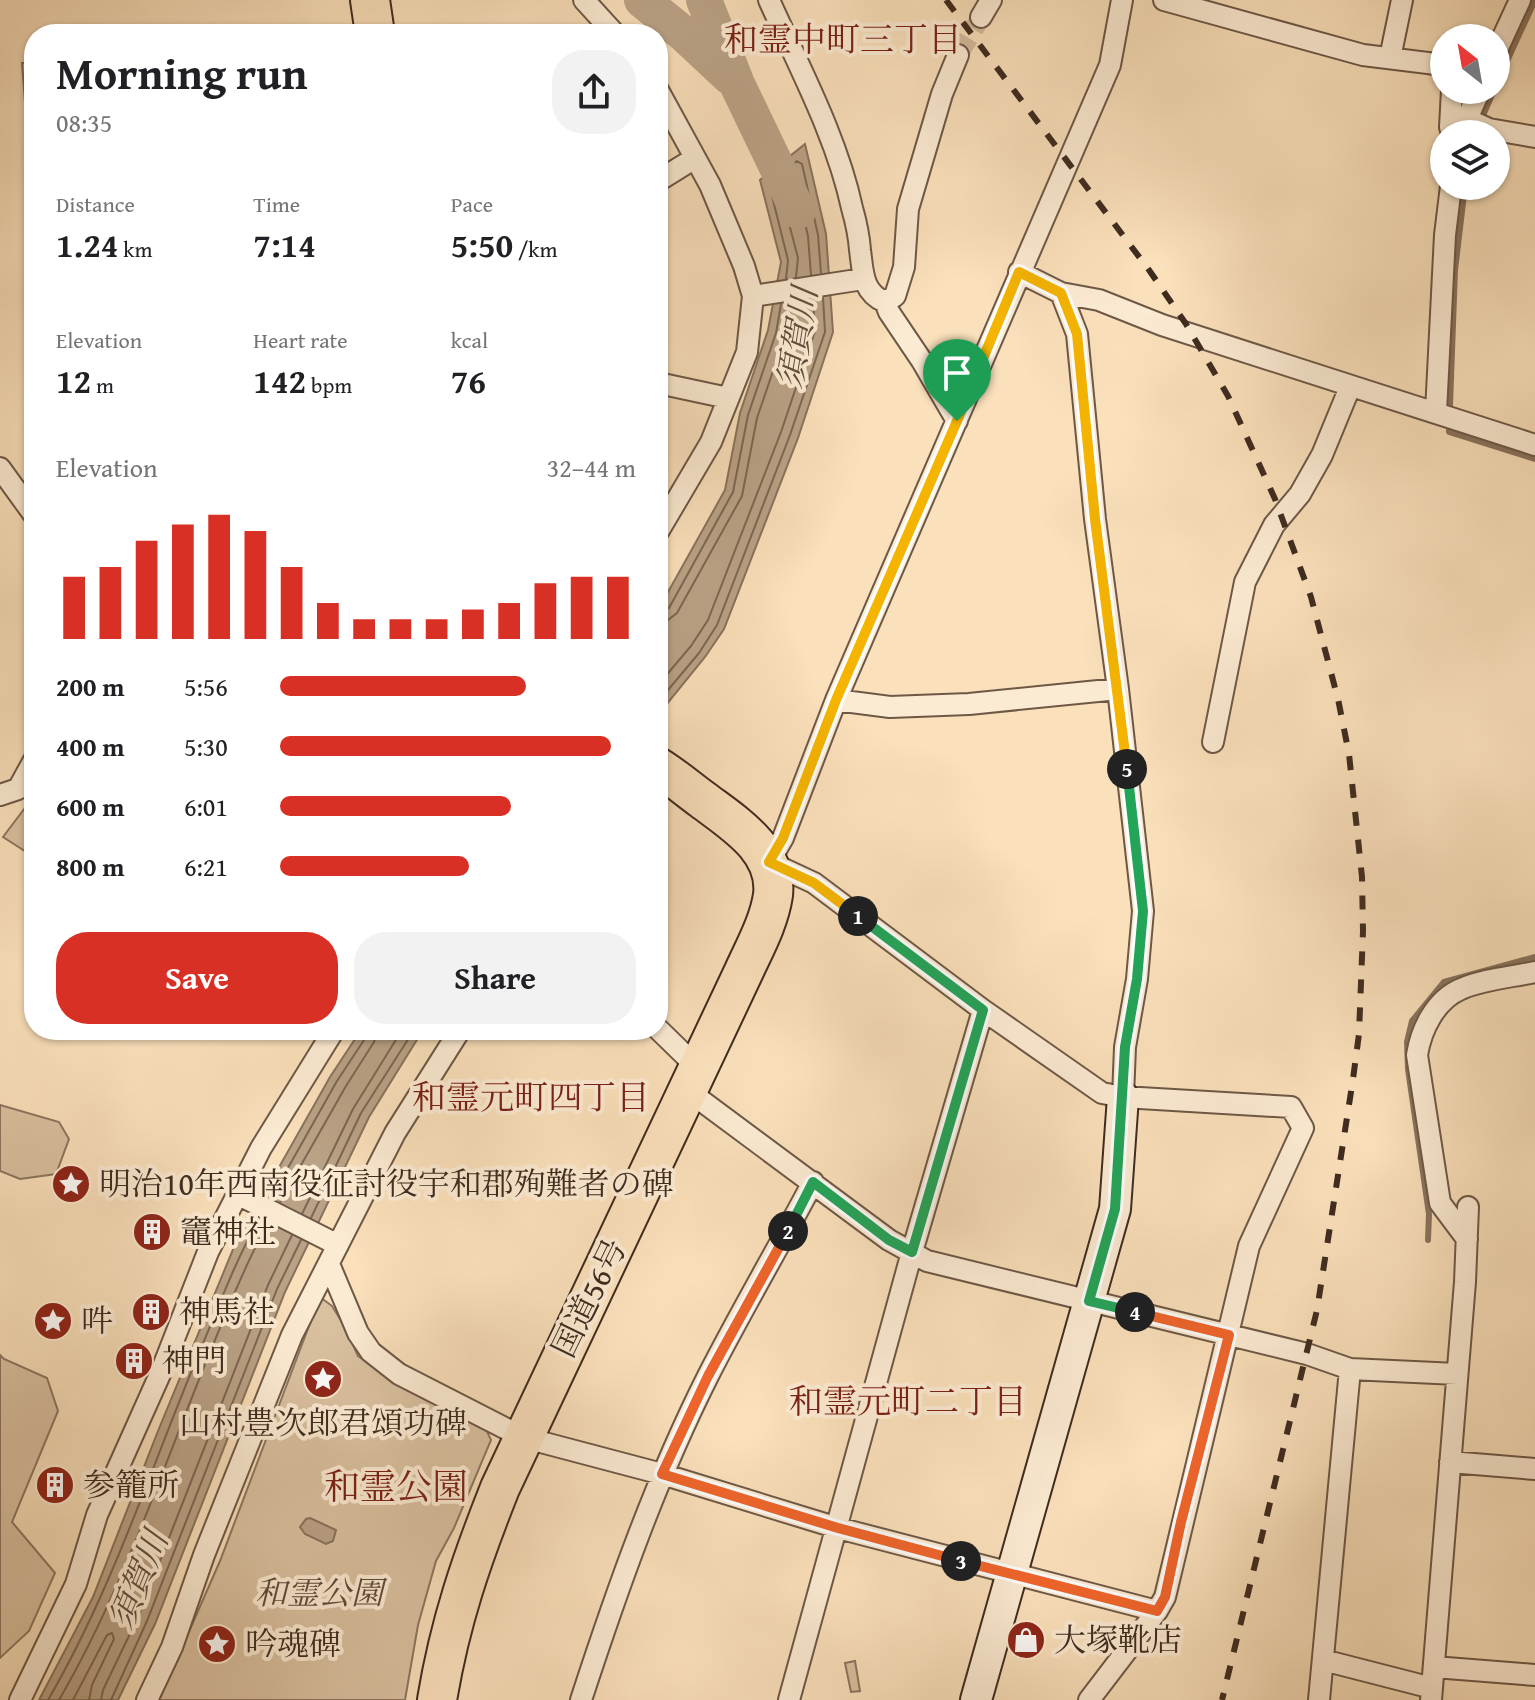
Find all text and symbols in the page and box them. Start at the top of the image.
district label: 和霊中町三丁目 [724,14,962,63]
north arrow [1430,24,1510,104]
map controls [1430,24,1510,200]
text: Morning run [56,41,307,105]
button: share [552,50,636,134]
text: 08:35 [56,103,112,142]
button: layers [1430,120,1510,200]
text: Distance [56,188,135,220]
text: Time [253,188,300,220]
text: Pace [451,188,493,220]
text: 1.24 [56,220,118,269]
text: 7:14 [253,220,316,269]
text: 5:50 [451,220,513,269]
text: km [118,233,152,265]
text: /km [513,233,558,265]
water label: 須賀川 [764,280,829,392]
text: Elevation [56,324,142,356]
text: Heart rate [253,324,348,356]
text: kcal [451,324,488,356]
pin [923,339,991,421]
icon: arrive [935,351,979,395]
text: 12 [56,356,91,405]
text: 142 [253,356,306,405]
text: 76 [451,356,486,405]
text: m [91,369,114,401]
text: bpm [306,369,352,401]
text: Elevation [56,448,158,487]
text: 32–44 m [547,448,636,487]
text: 200 m [56,667,124,706]
text: 5:56 [184,667,228,706]
text: 400 m [56,727,124,766]
text: 5:30 [184,727,228,766]
pin: 5 [1107,749,1147,789]
text: 5 [1121,753,1133,785]
text: 600 m [56,787,124,826]
text: 6:01 [184,787,228,826]
text: 800 m [56,847,124,886]
text: 6:21 [184,847,228,886]
pin: 1 [838,896,878,936]
text: 1 [852,900,864,932]
button: Save [56,932,338,1024]
button: Share [354,932,636,1024]
district label: 和霊元町四丁目 [412,1072,650,1121]
place label: 明治10年西南役征討役宇和郡殉難者の碑 [99,1160,674,1207]
place icon: 明治10年西南役征討役宇和郡殉難者の碑 [50,1163,92,1205]
place label: 竈神社 [180,1208,276,1255]
building icon: 竈神社 [131,1211,173,1253]
pin: 2 [768,1211,808,1251]
text: 2 [782,1215,794,1247]
street label: 国道56号 [540,1230,637,1365]
place label: 神馬社 [179,1288,275,1335]
building icon: 神馬社 [130,1291,172,1333]
pin: 4 [1115,1292,1155,1332]
text: 4 [1129,1296,1141,1328]
place label: 吽 [81,1297,113,1344]
place icon: 吽 [32,1300,74,1342]
place label: 神門 [162,1337,226,1384]
building icon: 神門 [113,1340,155,1382]
place icon: 山村豊次郎君頌功碑 [302,1358,344,1400]
district label: 和霊元町二丁目 [789,1376,1027,1425]
place label: 山村豊次郎君頌功碑 [179,1399,467,1446]
district label: 和霊公園 [324,1459,468,1512]
place label: 参籠所 [83,1461,179,1508]
building icon: 参籠所 [34,1464,76,1506]
water label: 須賀川 [96,1520,181,1636]
pin: 3 [941,1541,981,1581]
text: 3 [955,1545,967,1577]
park label: 和霊公園 [255,1569,388,1616]
place label: 大塚靴店 [1054,1616,1182,1663]
shop icon: 大塚靴店 [1005,1619,1047,1661]
place label: 吟魂碑 [245,1620,341,1667]
place icon: 吟魂碑 [196,1623,238,1665]

